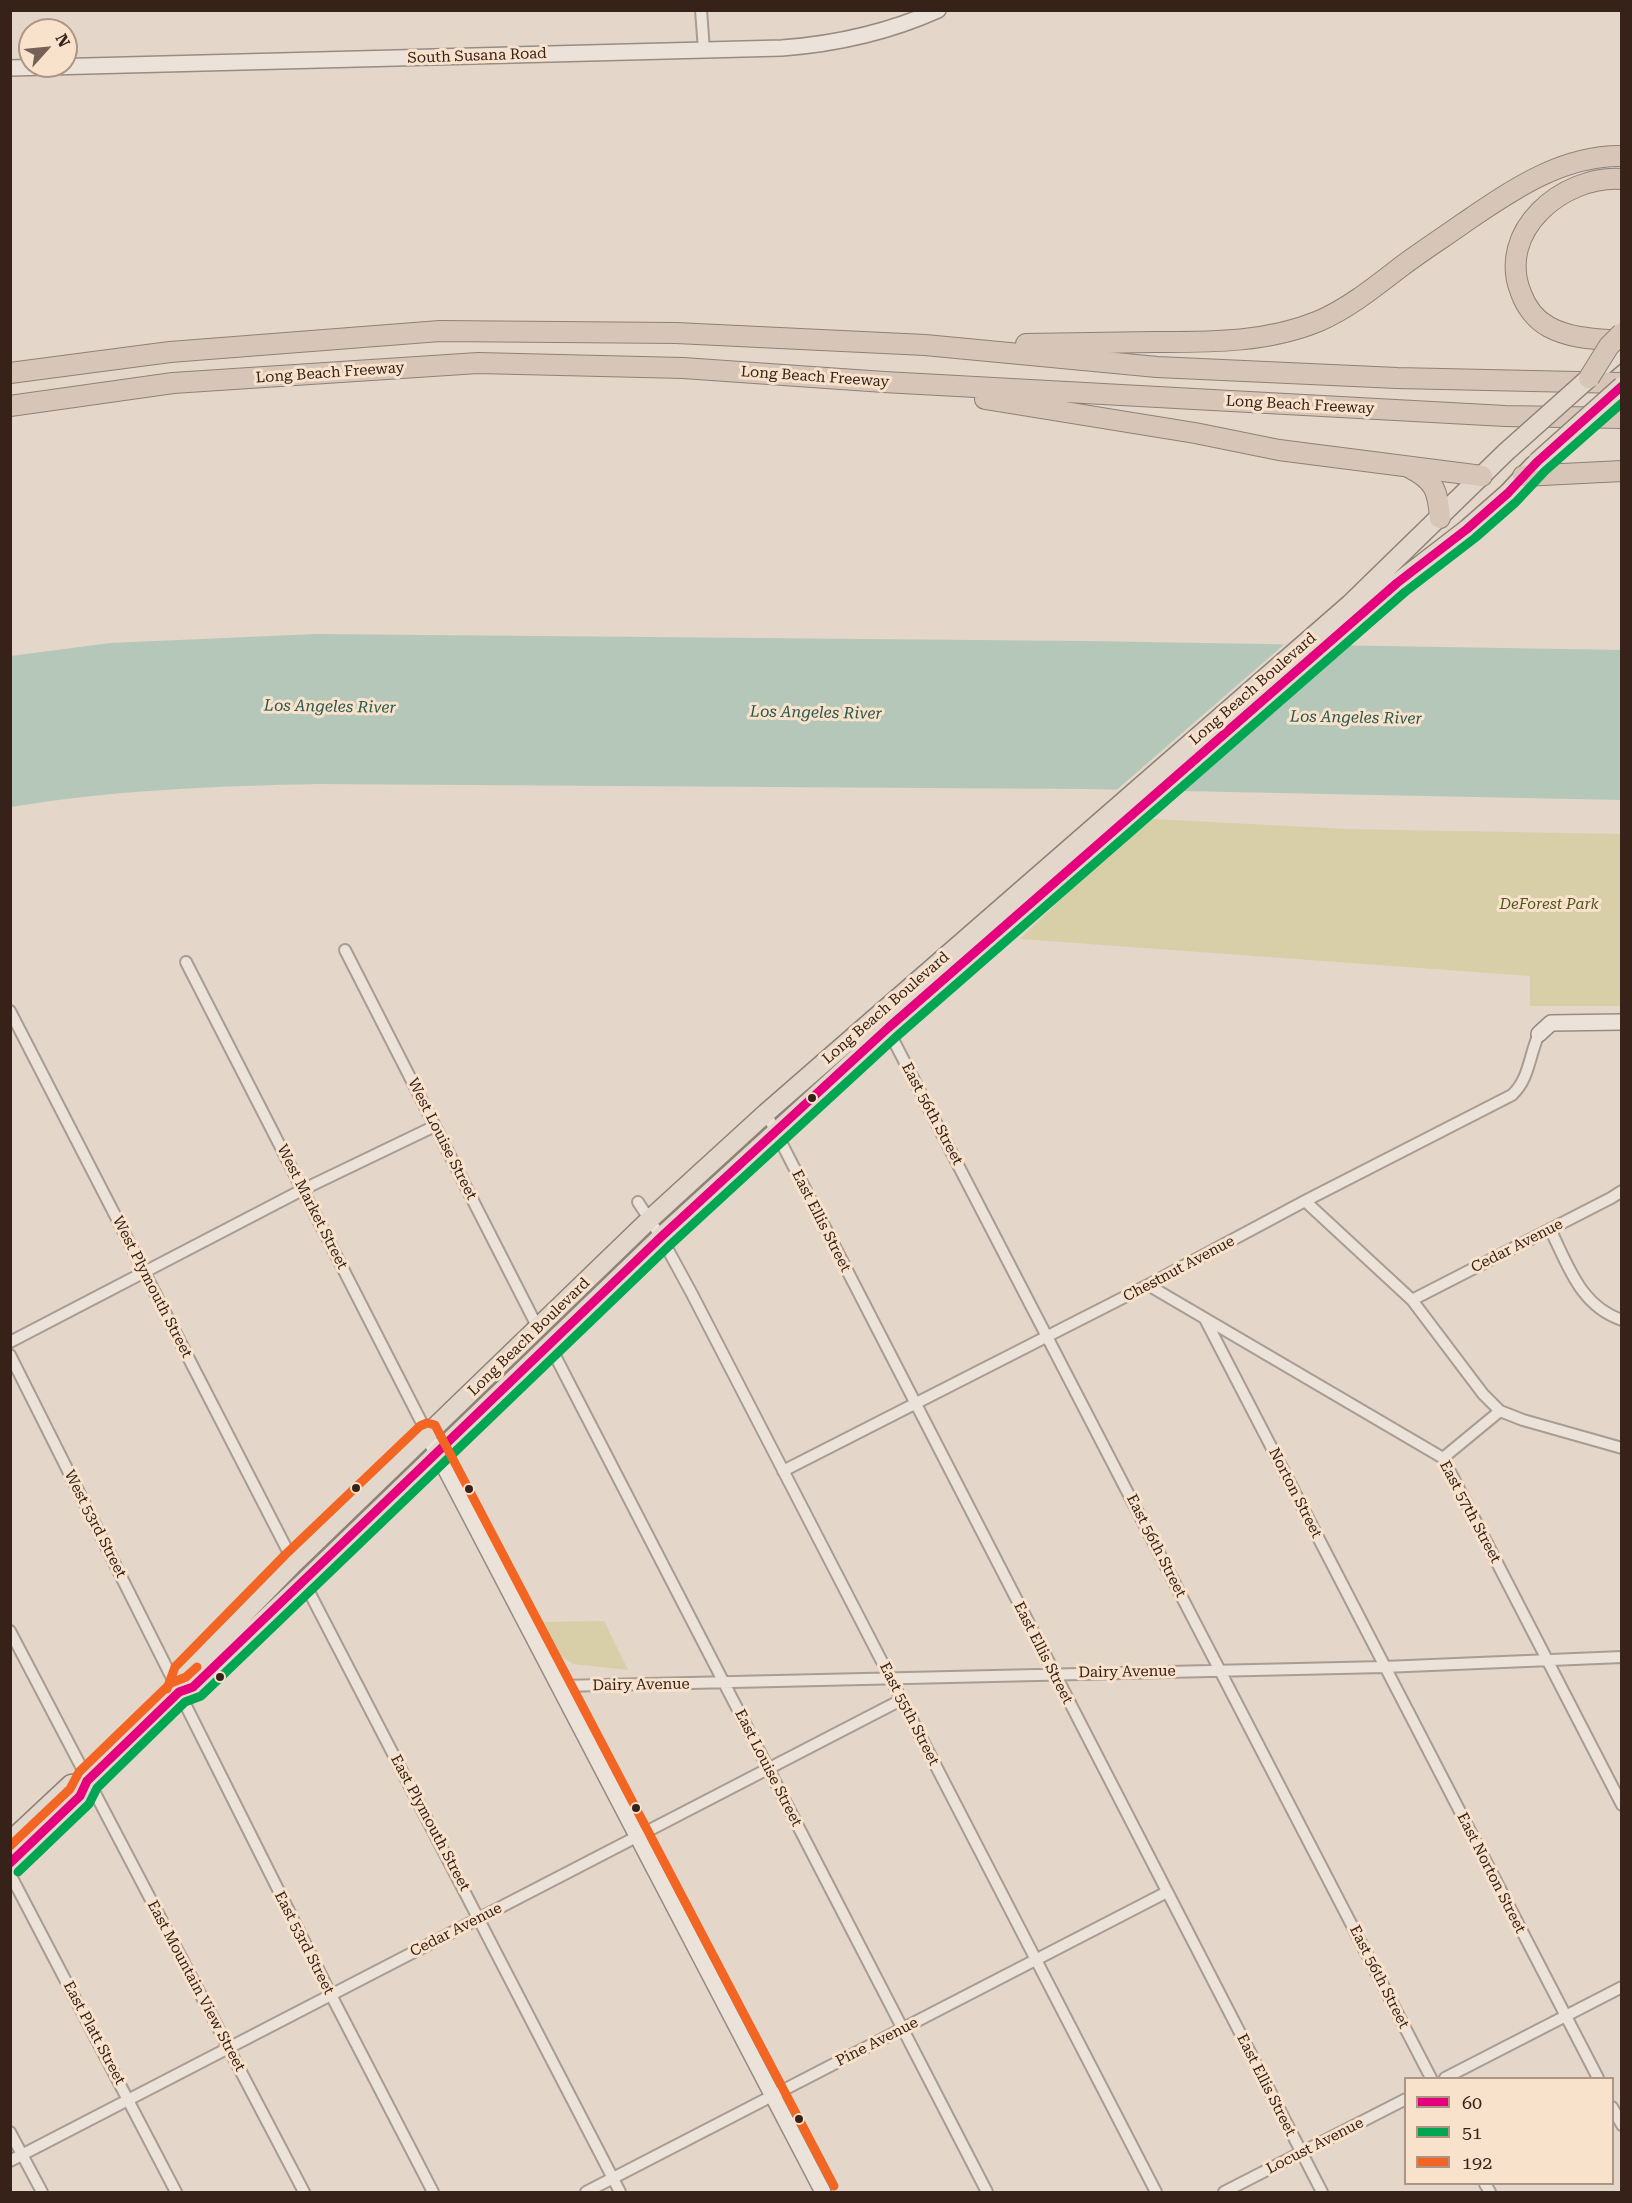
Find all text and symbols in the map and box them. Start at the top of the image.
north arrow [18,18,78,78]
text: N [51,31,74,50]
street label: South Susana Road [407,45,547,67]
street label: Long Beach Freeway [255,359,405,387]
street label: Long Beach Freeway [740,363,890,391]
street label: Long Beach Freeway [1225,392,1375,418]
street label: Long Beach Boulevard [1186,629,1320,749]
water label: Los Angeles River [264,696,396,718]
water label: Los Angeles River [750,702,882,724]
water label: Los Angeles River [1290,707,1422,729]
park label: DeForest Park [1499,896,1599,914]
street label: Long Beach Boulevard [819,948,953,1068]
street label: East 56th Street [897,1060,967,1168]
street label: West Louise Street [404,1075,480,1203]
unlabelled marker [806,1092,818,1104]
street label: West Market Street [273,1142,351,1272]
street label: East Ellis Street [788,1167,854,1275]
street label: West Plymouth Street [108,1213,196,1361]
street label: Cedar Avenue [1468,1215,1566,1277]
street label: Chestnut Avenue [1120,1232,1238,1306]
street label: Long Beach Boulevard [464,1274,594,1400]
street label: Norton Street [1265,1445,1325,1541]
street label: East 57th Street [1435,1458,1505,1566]
street label: West 53rd Street [60,1467,130,1581]
unlabelled marker [350,1482,362,1494]
unlabelled marker [463,1483,475,1495]
street label: East 56th Street [1122,1491,1190,1601]
street label: East Ellis Street [1010,1599,1076,1707]
street label: East 55th Street [875,1659,943,1769]
street label: Dairy Avenue [1078,1662,1176,1682]
unlabelled marker [214,1671,226,1683]
street label: Dairy Avenue [592,1675,690,1695]
street label: East Louise Street [731,1706,805,1830]
street label: East Plymouth Street [386,1752,474,1894]
unlabelled marker [630,1802,642,1814]
street label: East Norton Street [1453,1810,1529,1936]
street label: East 53rd Street [270,1888,338,1998]
street label: East Mountain View Street [143,1897,249,2075]
street label: Cedar Avenue [407,1899,505,1961]
street label: East 56th Street [1345,1922,1413,2032]
street label: East Platt Street [59,1978,129,2088]
street label: Pine Avenue [833,2014,921,2070]
street label: East Ellis Street [1233,2031,1299,2139]
legend [1404,2077,1614,2185]
text: 60 [1462,2092,1482,2113]
unlabelled marker [793,2113,805,2125]
street label: Locust Avenue [1263,2114,1367,2178]
text: 51 [1462,2122,1482,2143]
text: 192 [1462,2152,1492,2173]

